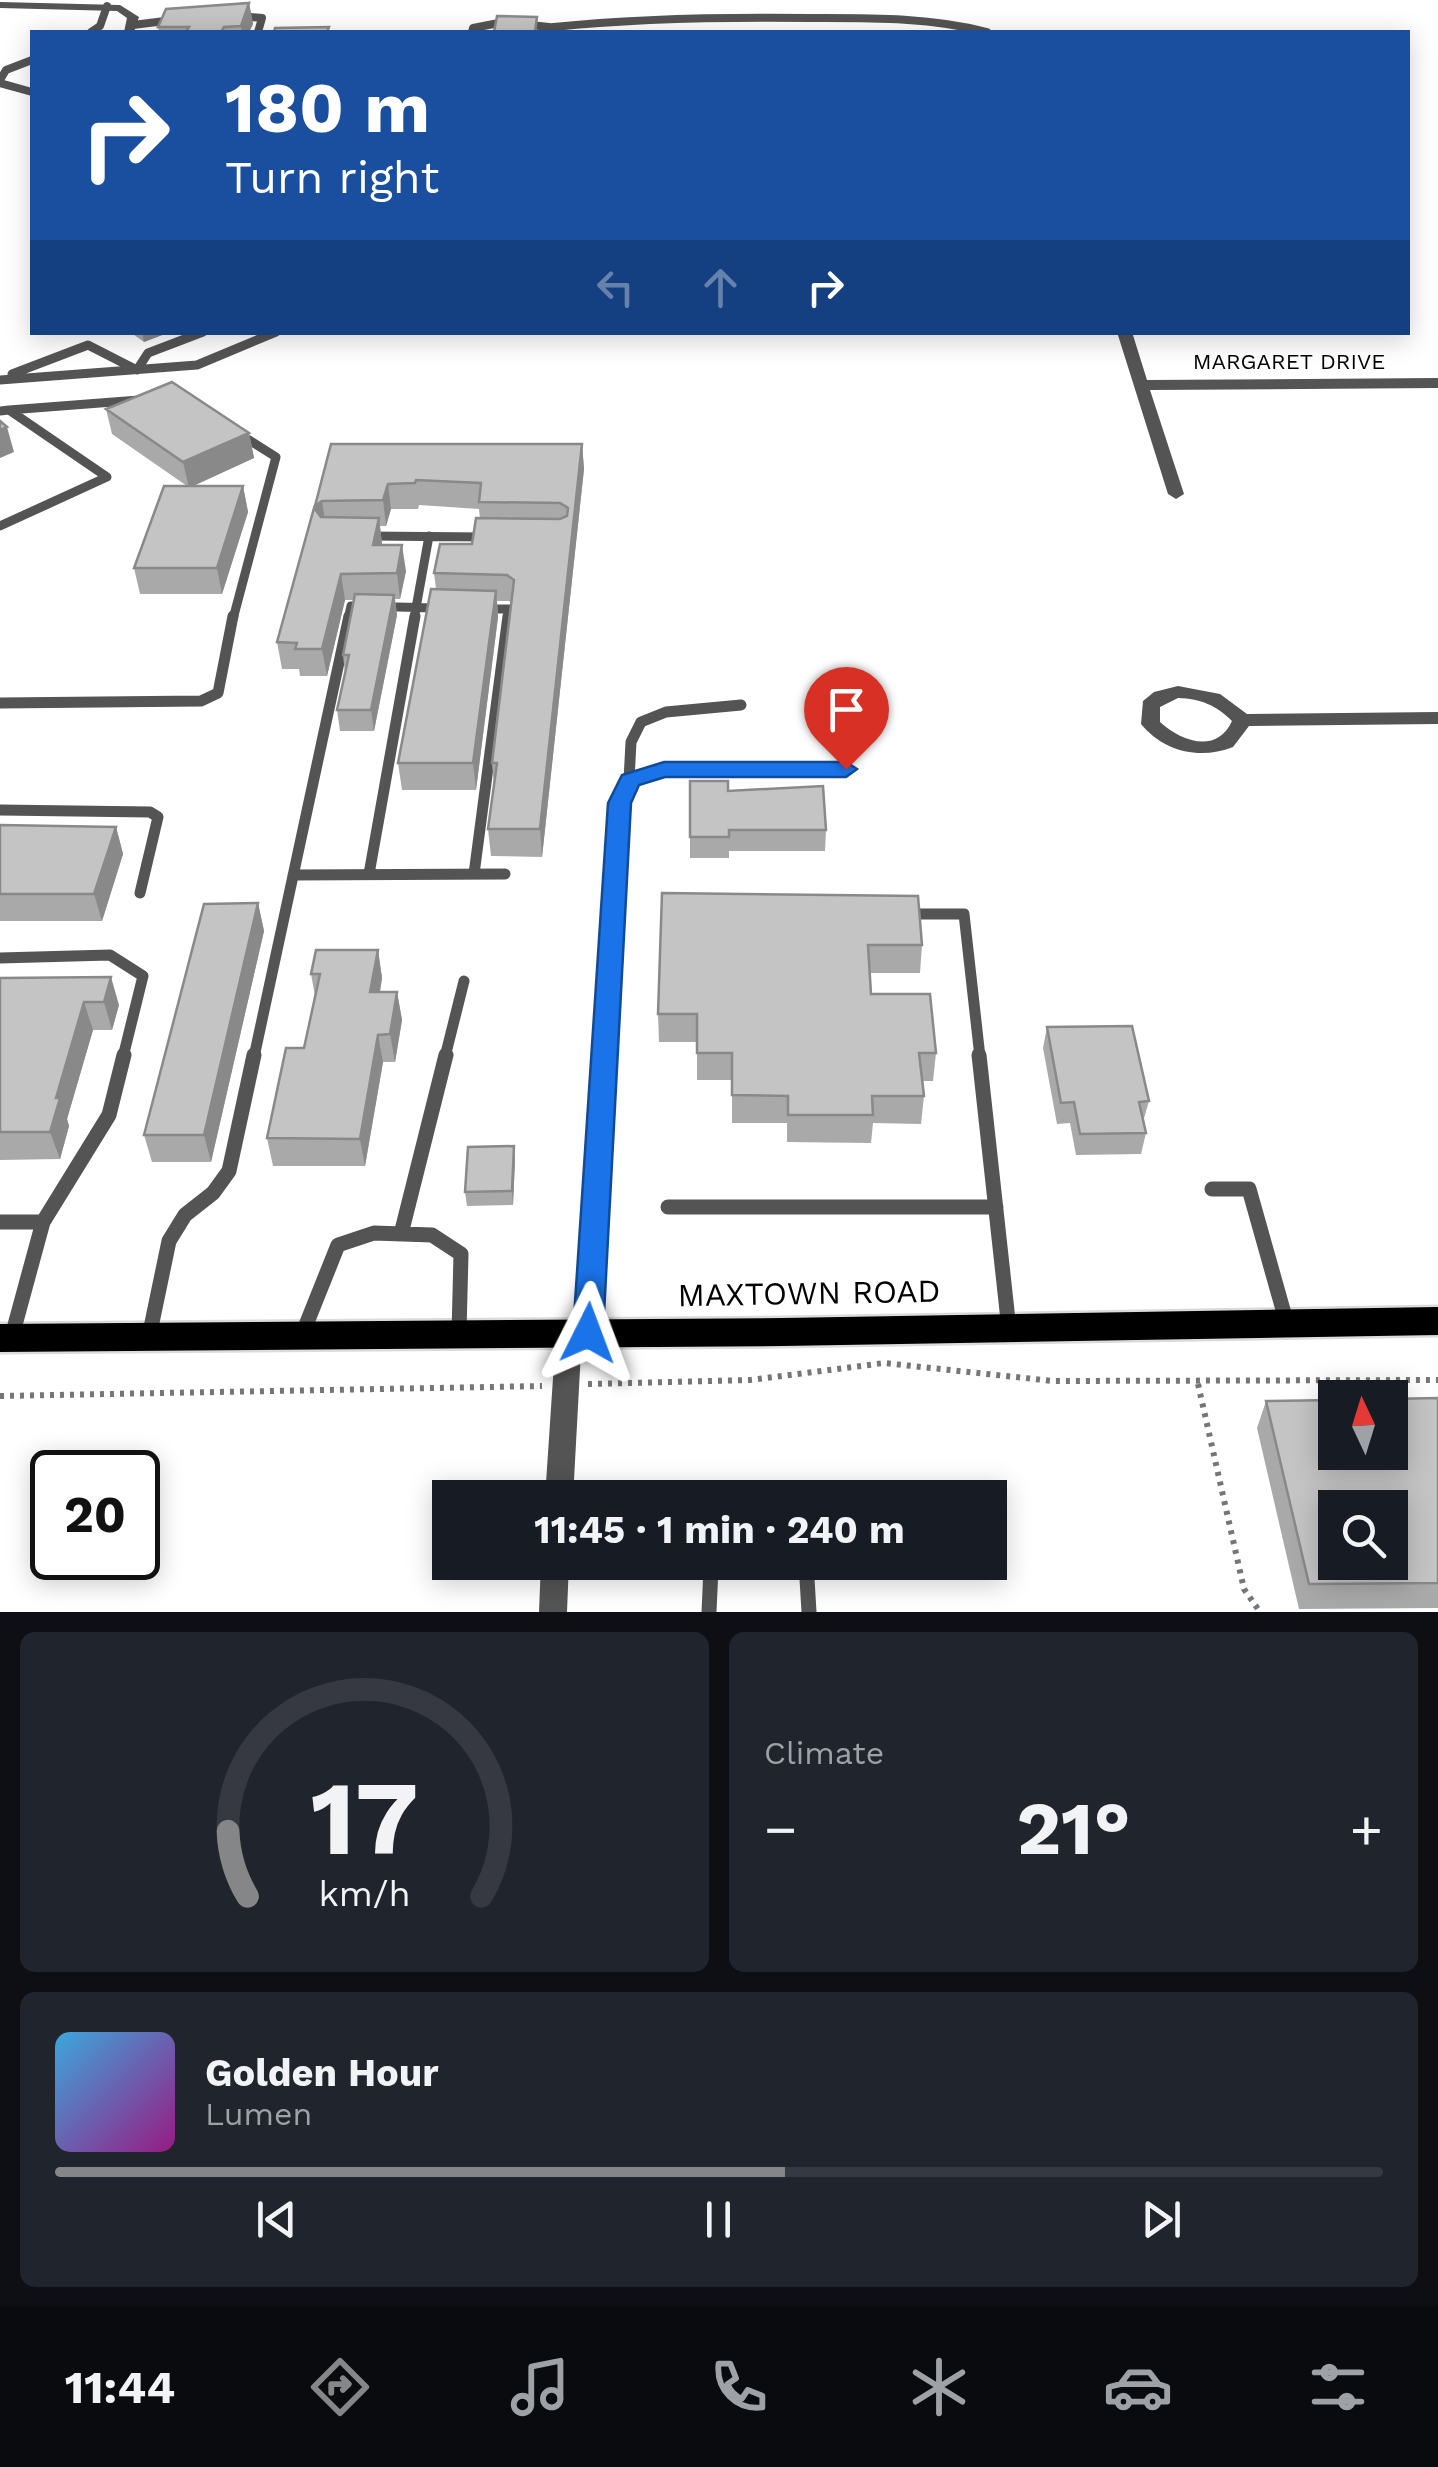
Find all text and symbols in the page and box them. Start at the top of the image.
text: 180 m [225,67,430,149]
icon: right [60,70,190,200]
text: Turn right [225,151,439,204]
icon: left [588,260,643,315]
icon: ahead [693,260,748,315]
icon: right [798,260,853,315]
street label: MARGARET DRIVE [1193,349,1385,374]
pin [804,667,889,770]
icon: arrive [819,682,874,737]
street label: MAXTOWN ROAD [677,1272,941,1314]
position arrow [536,1281,640,1385]
north arrow [1318,1380,1408,1470]
map controls [1318,1380,1408,1580]
speed limit sign: 20 [30,1450,160,1580]
button: search [1318,1490,1408,1580]
text: 11:45 · 1 min · 240 m [534,1508,905,1552]
text: Climate [764,1734,884,1772]
text: 17 [310,1757,419,1879]
text: 21° [1016,1784,1131,1872]
text: − [764,1797,797,1861]
text: + [1350,1797,1383,1861]
text: km/h [318,1873,411,1915]
text: Golden Hour [205,2051,439,2095]
text: Lumen [205,2095,312,2133]
icon: previous [249,2192,304,2247]
icon: pause [691,2192,746,2247]
icon: next [1134,2192,1189,2247]
icon: directions [305,2352,375,2422]
icon: music [505,2352,575,2422]
icon: phone [704,2352,774,2422]
icon: climate [904,2352,974,2422]
icon: car [1103,2352,1173,2422]
icon: filters [1303,2352,1373,2422]
text: 11:44 [65,2361,175,2414]

